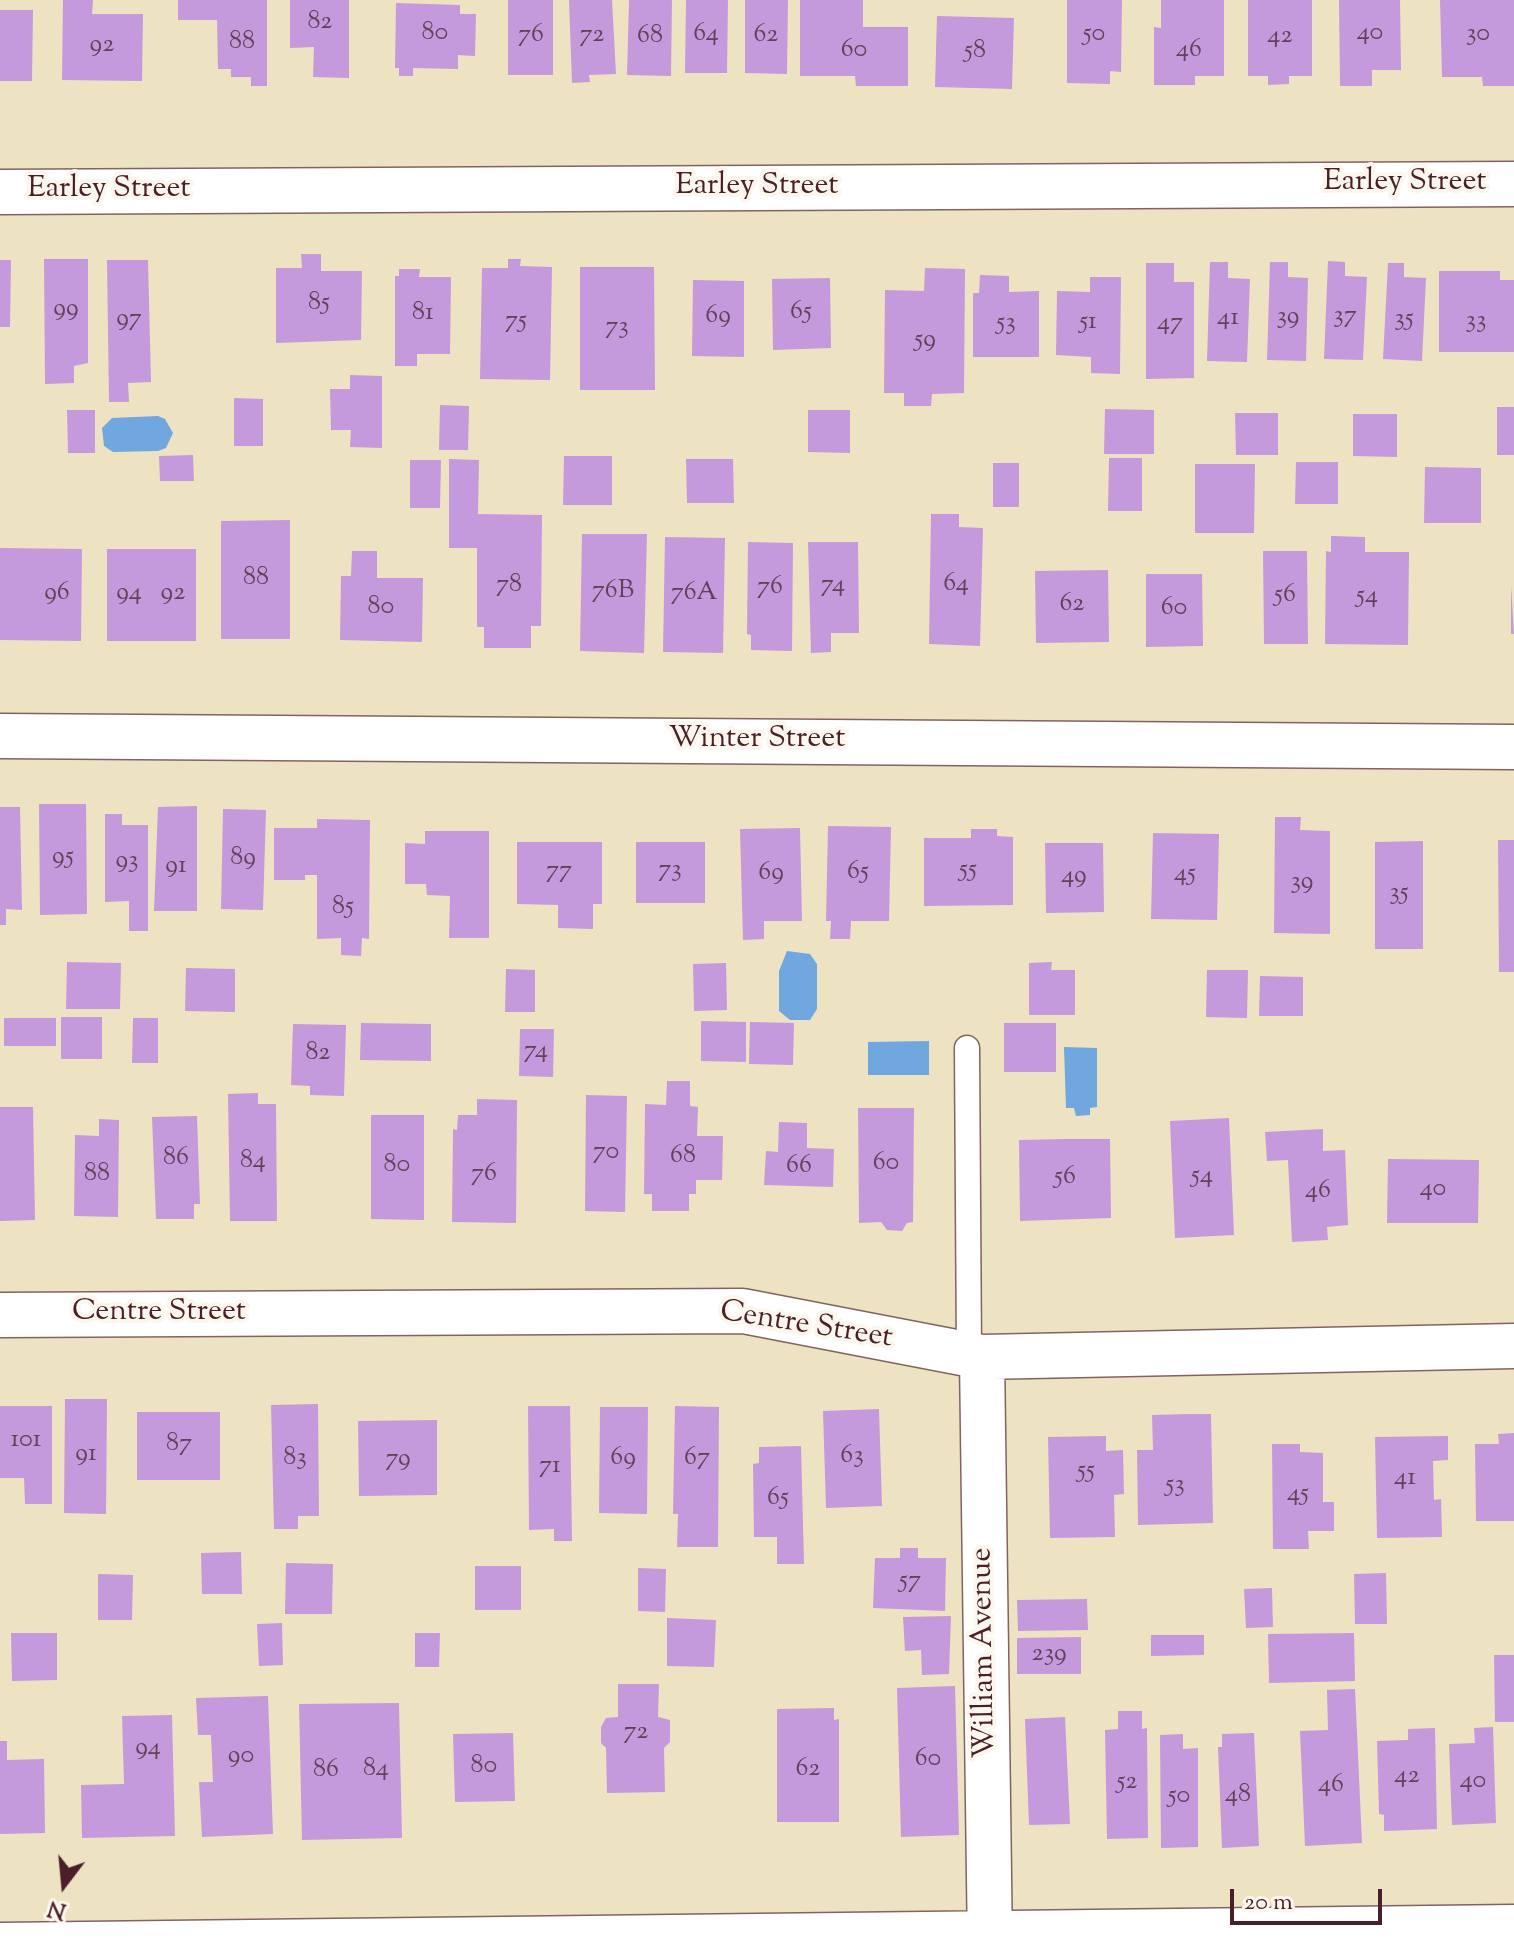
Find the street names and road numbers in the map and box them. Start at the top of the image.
street label: Earley Street [1323,166,1487,202]
street label: Earley Street [675,170,839,206]
street label: Earley Street [27,173,191,209]
street label: Winter Street [669,723,845,759]
street label: Centre Street [72,1296,246,1332]
street label: Centre Street [717,1296,895,1358]
street label: William Avenue [966,1547,1006,1759]

